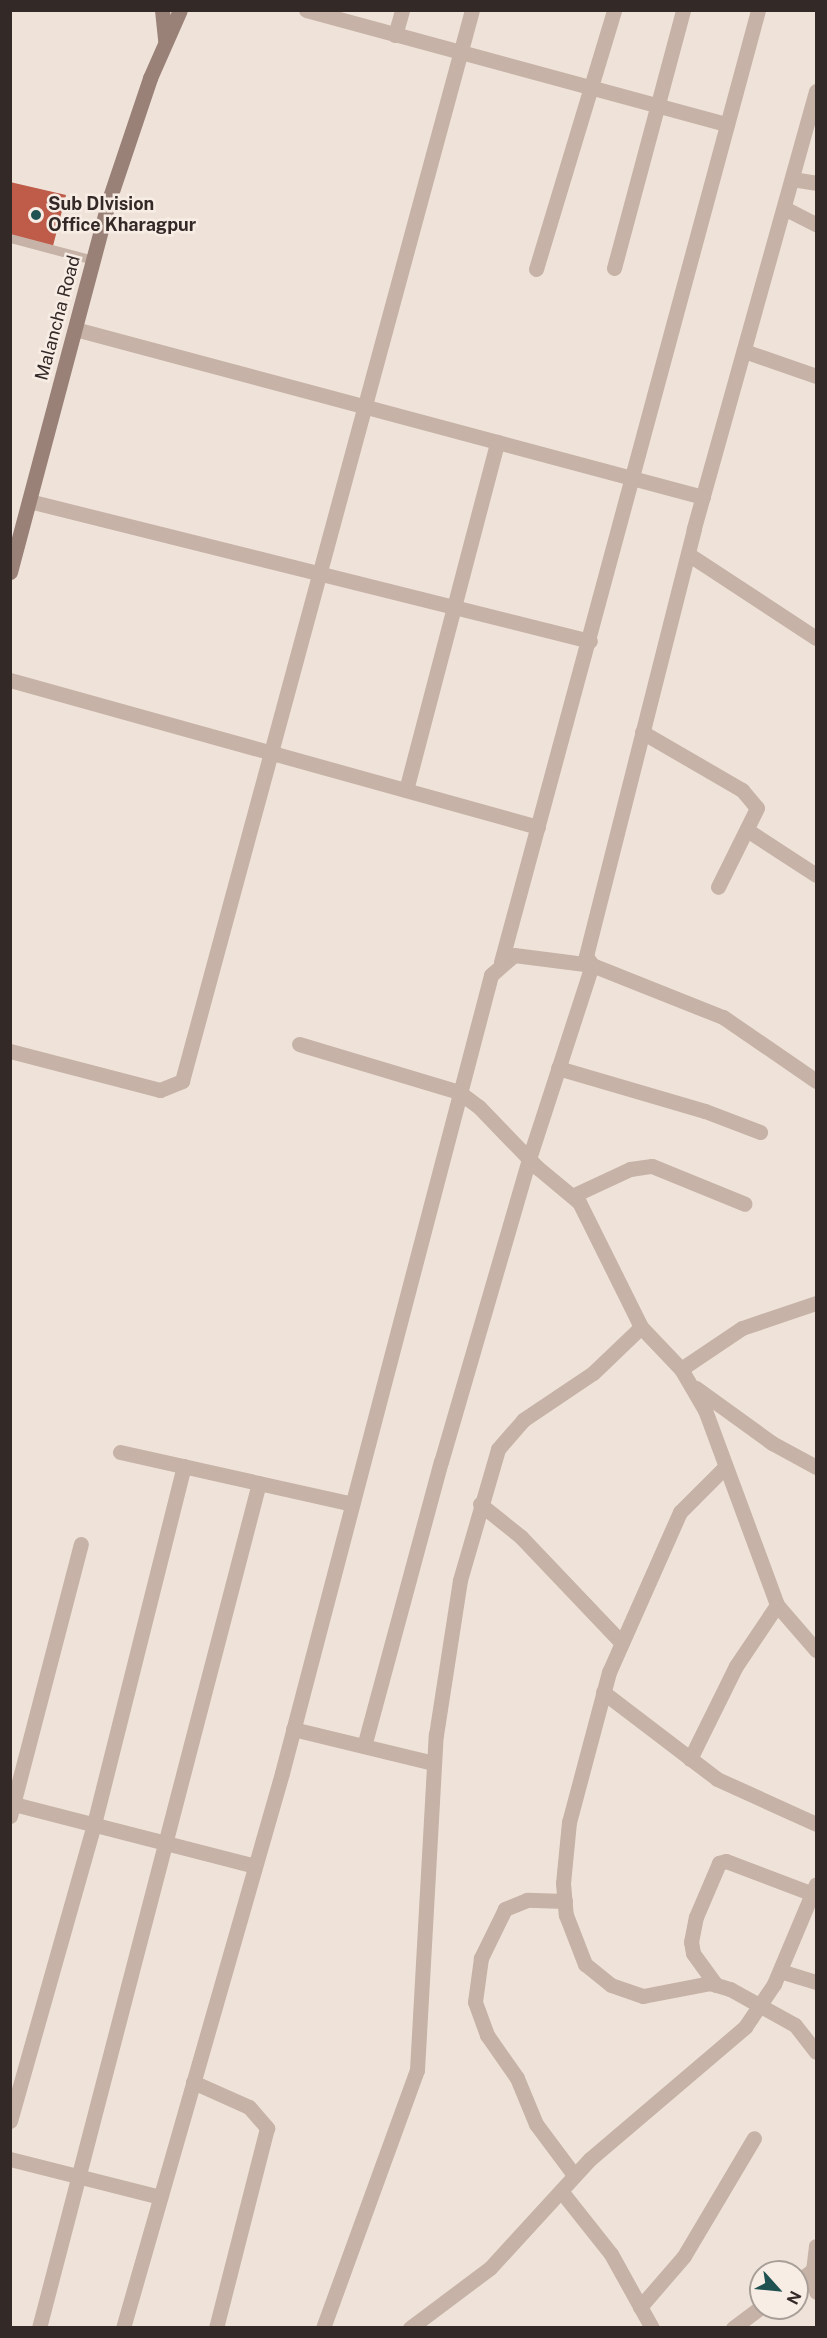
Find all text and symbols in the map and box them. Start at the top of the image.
place label: Sub DIvision Office Kharagpur [48,194,196,236]
marker: Sub DIvision Office Kharagpur [29,208,43,222]
street label: Malancha Road [31,253,85,383]
north arrow [749,2260,809,2320]
text: N [782,2288,805,2307]

